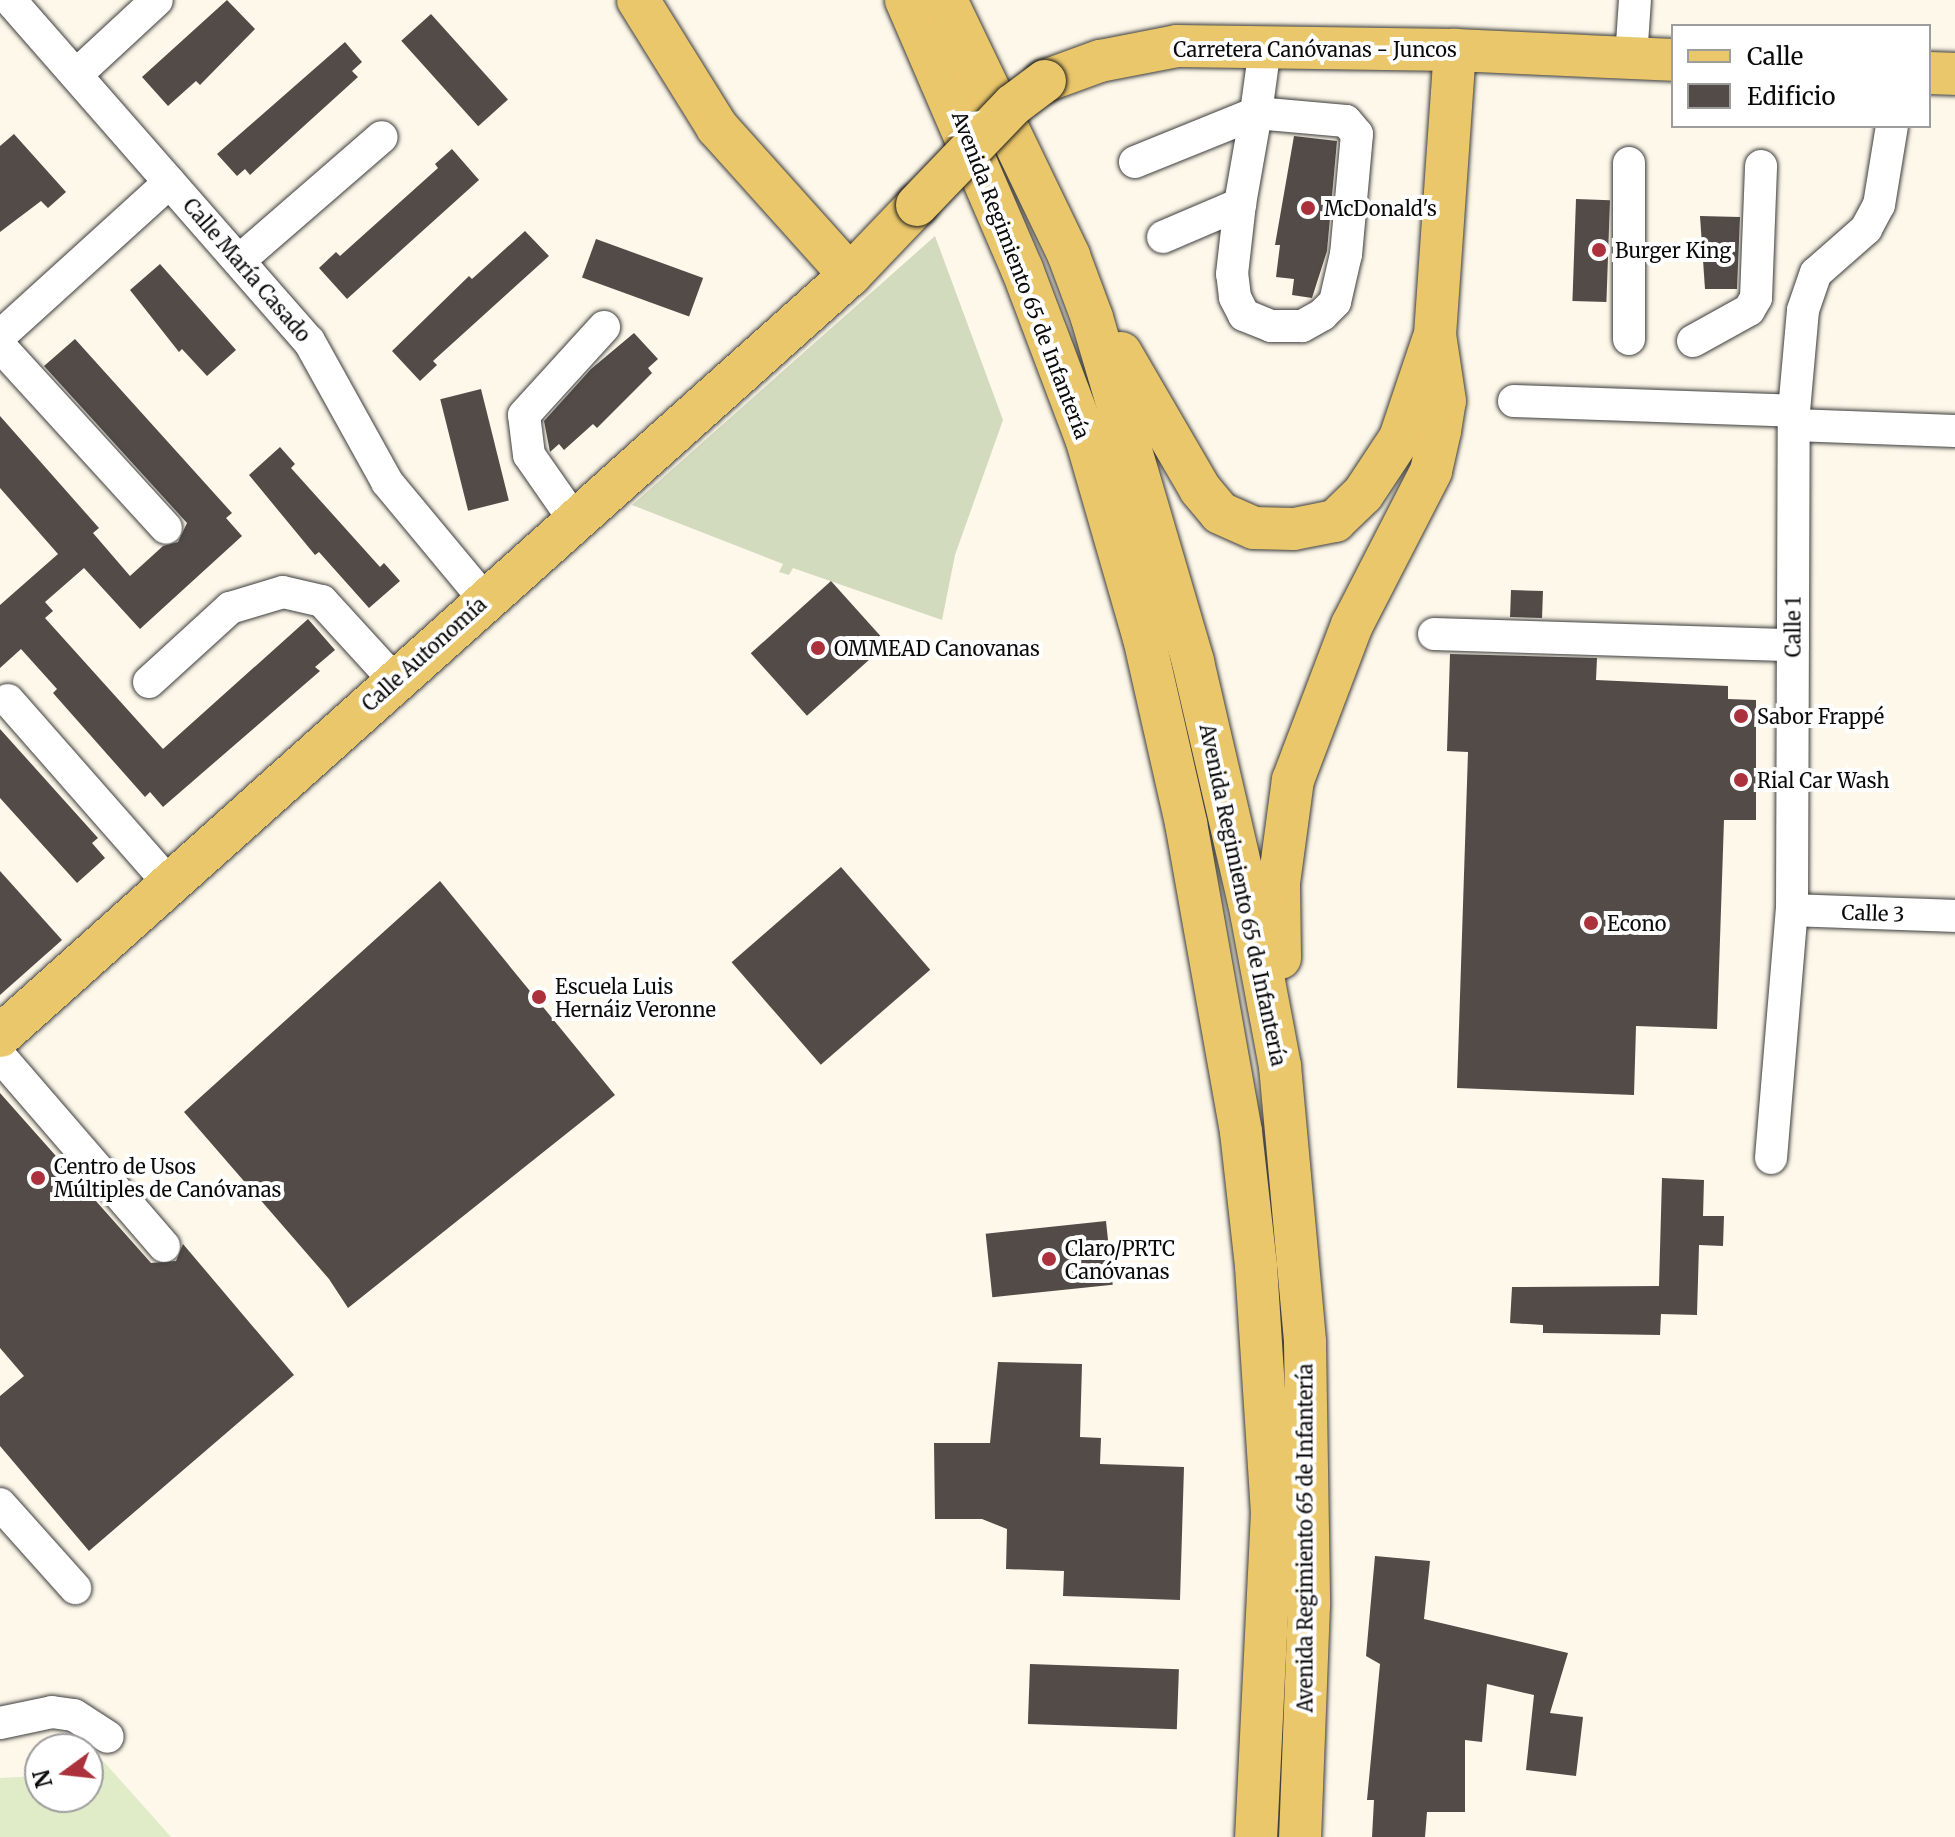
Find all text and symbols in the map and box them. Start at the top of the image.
legend [1671,24,1931,128]
street label: Carretera Canóvanas - Juncos [1173,37,1457,61]
text: Calle [1747,41,1803,72]
text: Edificio [1747,81,1835,112]
street label: Avenida Regimiento 65 de Infantería [947,108,1095,442]
street label: Calle María Casado [178,193,316,347]
place label: McDonald's [1324,196,1437,220]
marker: McDonald's [1299,199,1317,217]
place label: Burger King [1615,238,1731,262]
marker: Burger King [1590,241,1608,259]
street label: Calle Autonomía [357,592,491,716]
street label: Calle 1 [1781,597,1805,657]
place label: OMMEAD Canovanas [834,636,1040,660]
marker: OMMEAD Canovanas [809,639,827,657]
place label: Sabor Frappé [1757,704,1884,728]
marker: Sabor Frappé [1732,707,1750,725]
street label: Avenida Regimiento 65 de Infantería [1195,722,1291,1068]
place label: Rial Car Wash [1757,768,1890,792]
marker: Rial Car Wash [1732,771,1750,789]
street label: Calle 3 [1841,900,1905,926]
place label: Econo [1607,911,1666,935]
marker: Econo [1582,914,1600,932]
place label: Escuela Luis Hernáiz Veronne [555,974,716,1021]
marker: Escuela Luis Hernáiz Veronne [530,988,548,1006]
place label: Centro de Usos Múltiples de Canóvanas [54,1154,281,1201]
marker: Centro de Usos Múltiples de Canóvanas [29,1169,47,1187]
place label: Claro/PRTC Canóvanas [1065,1236,1175,1283]
marker: Claro/PRTC Canóvanas [1040,1250,1058,1268]
street label: Avenida Regimiento 65 de Infantería [1293,1363,1317,1713]
north arrow [24,1733,104,1813]
text: N [27,1767,59,1791]

